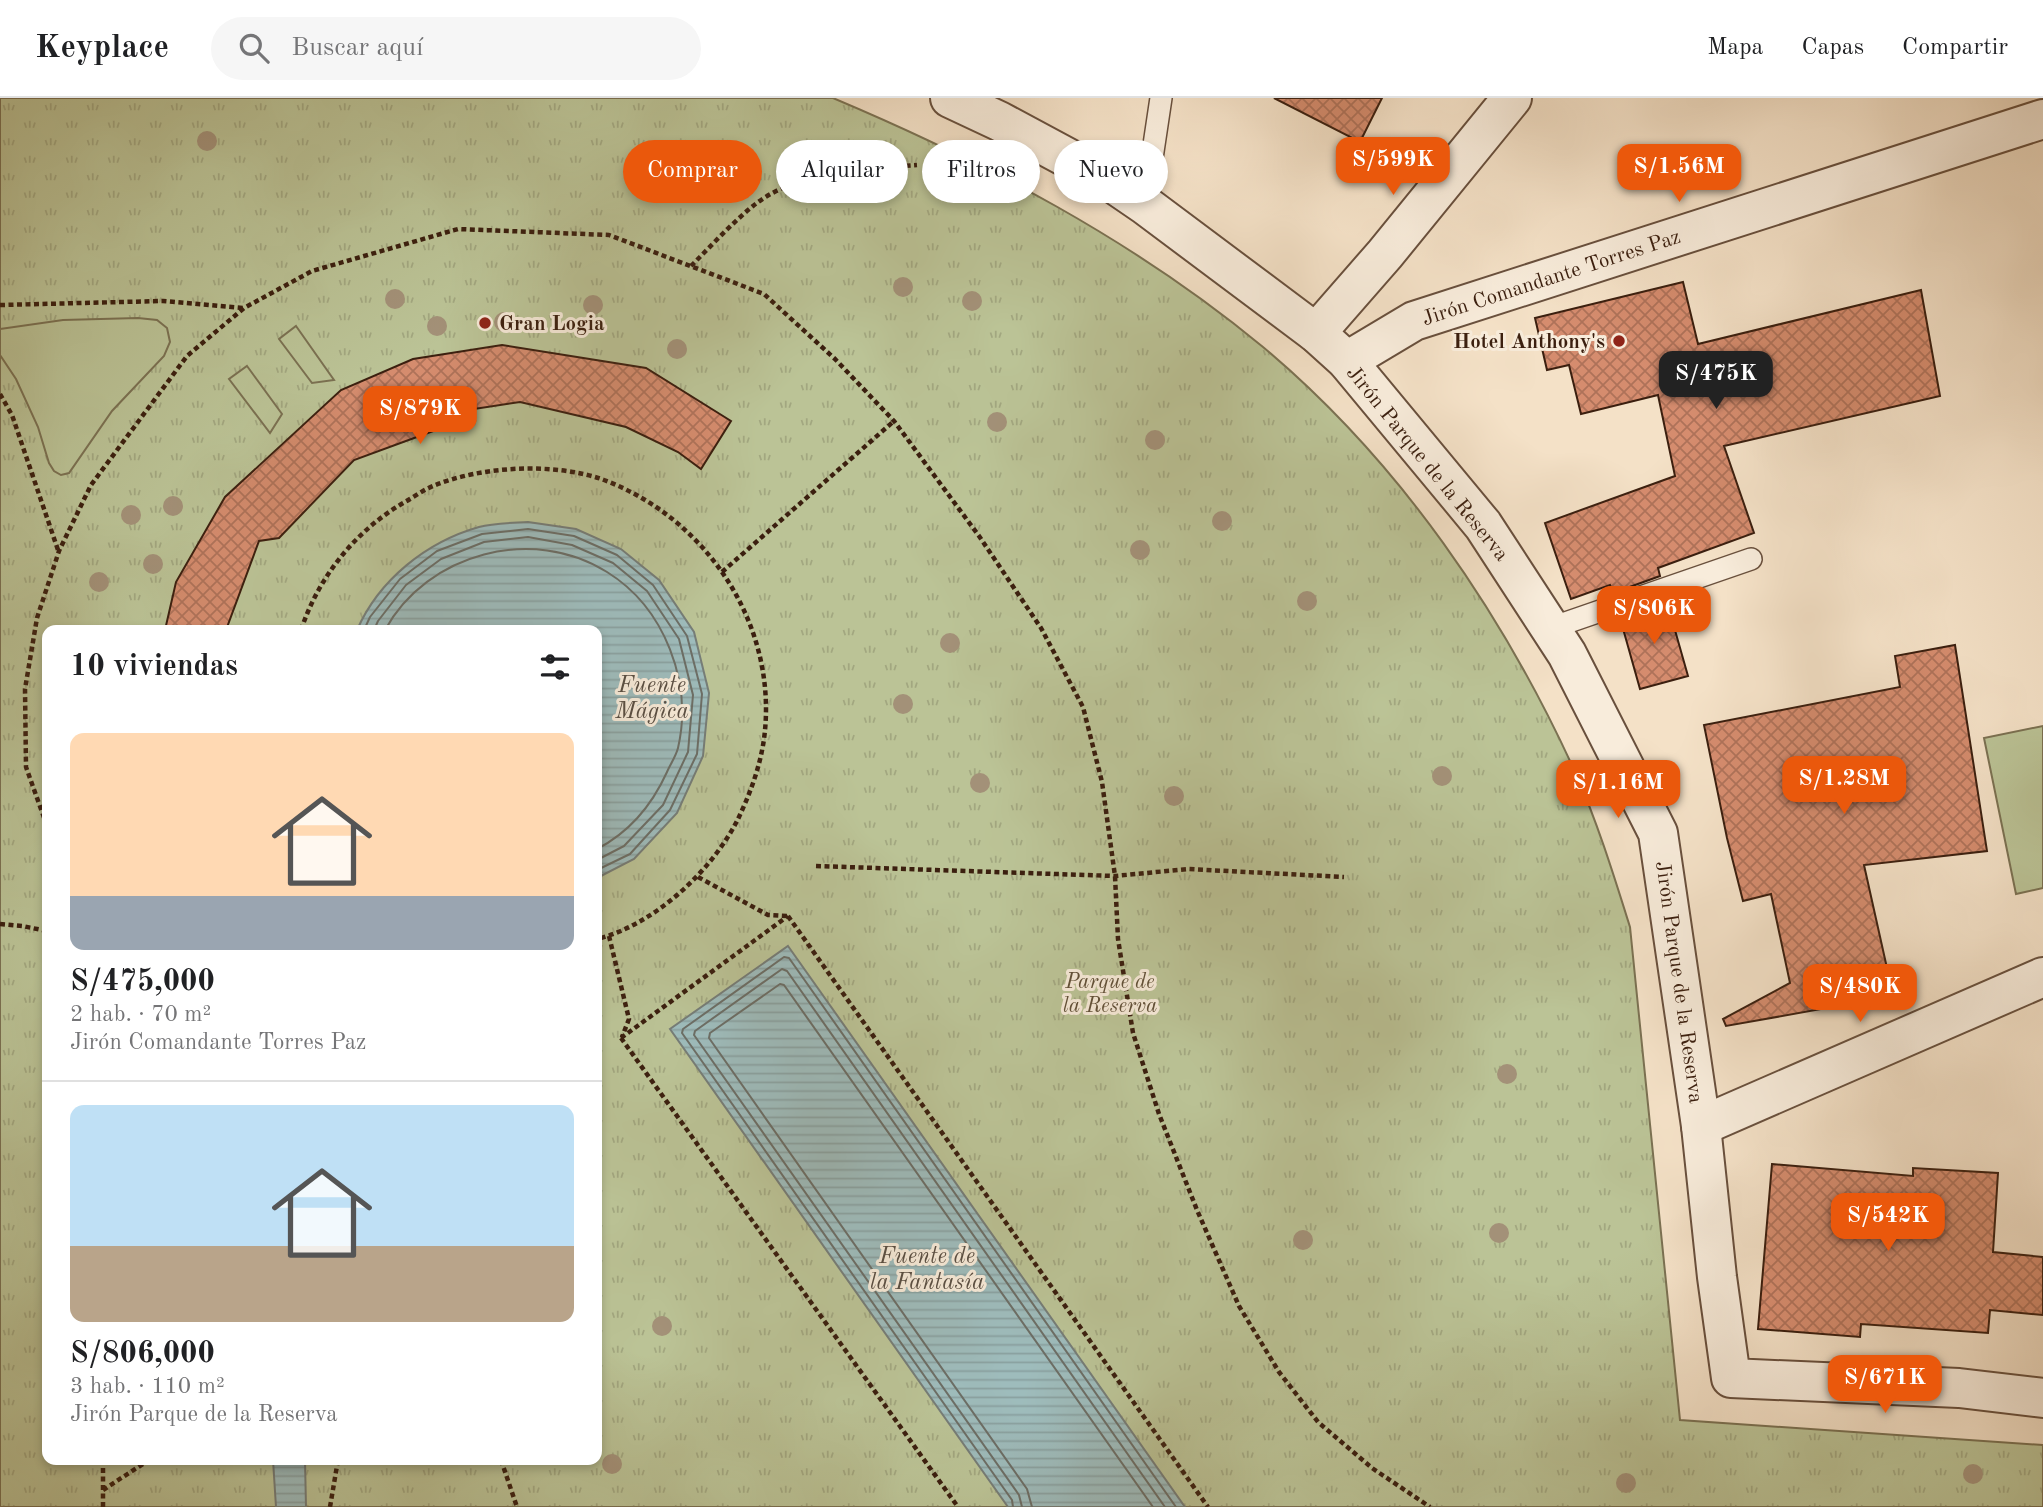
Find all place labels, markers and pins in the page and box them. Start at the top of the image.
pin: S/599K [1336,138,1450,197]
pin: S/1.56M [1614,144,1744,204]
place label: Gran Logia [499,314,605,335]
marker: Gran Logia [477,315,493,331]
place label: Hotel Anthony's [1453,332,1605,353]
marker: Hotel Anthony's [1611,333,1627,349]
pin: S/475K [1659,352,1773,411]
pin: S/879K [363,386,477,446]
pin: S/806K [1597,587,1711,646]
pin: S/1.28M [1779,756,1909,816]
pin: S/1.16M [1553,760,1683,820]
pin: S/480K [1803,964,1917,1024]
pin: S/542K [1831,1194,1945,1253]
pin: S/671K [1828,1356,1942,1415]

